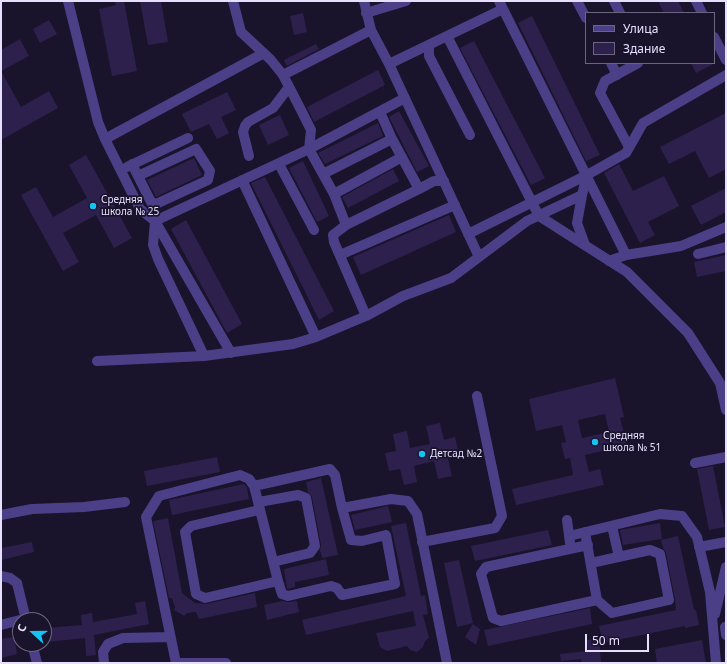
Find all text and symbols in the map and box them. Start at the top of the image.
legend [585,12,715,64]
text: Улица [623,20,658,37]
text: Здание [623,40,665,57]
place label: Средняя школа № 25 [101,194,159,218]
marker: Средняя школа № 25 [88,201,98,211]
place label: Средняя школа № 51 [603,430,661,454]
marker: Средняя школа № 51 [590,437,600,447]
place label: Детсад №2 [430,448,482,460]
marker: Детсад №2 [417,449,427,459]
north arrow [12,612,52,652]
text: С [13,622,30,634]
scale bar [587,626,651,652]
text: 50 m [592,632,620,649]

